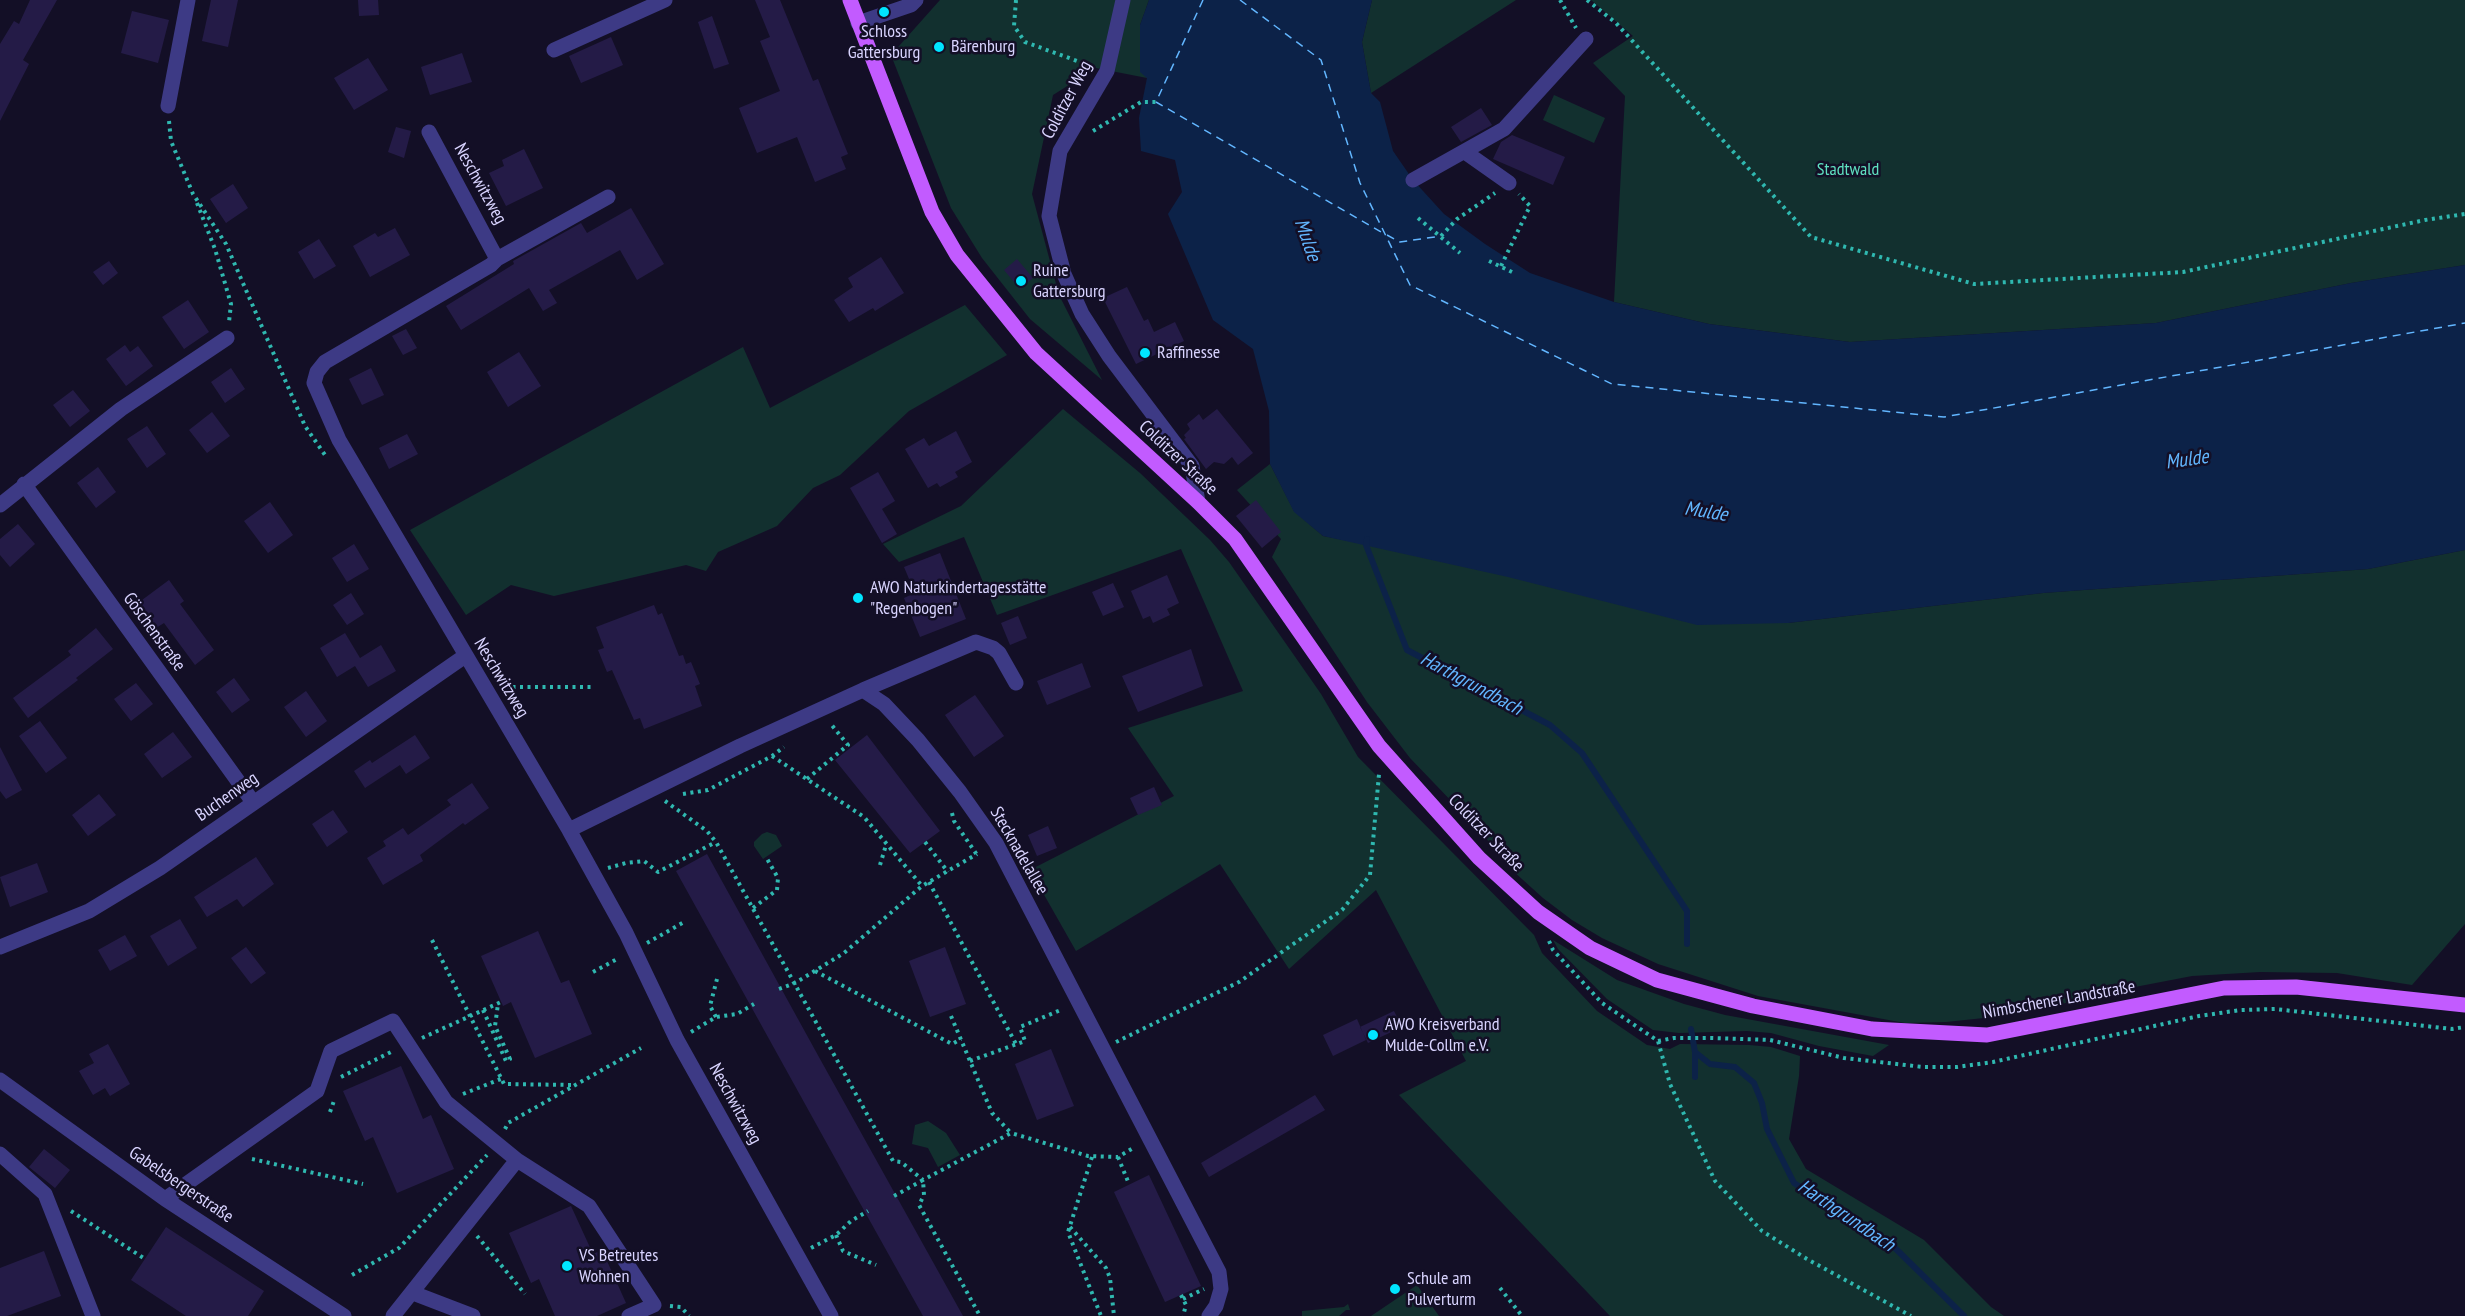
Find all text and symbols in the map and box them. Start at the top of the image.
marker: Schloss Gattersburg [877,5,891,19]
place label: Schloss Gattersburg [848,21,920,63]
place label: Bärenburg [951,36,1015,58]
marker: Bärenburg [932,40,946,54]
street label: Colditzer Weg [1037,57,1097,143]
street label: Neschwitzweg [449,140,511,228]
park label: Stadtwald [1817,159,1879,181]
water label: Mulde [1289,216,1325,264]
place label: Ruine Gattersburg [1033,260,1106,302]
marker: Ruine Gattersburg [1014,274,1028,288]
place label: Raffinesse [1157,342,1220,364]
marker: Raffinesse [1138,346,1152,360]
street label: Colditzer Straße [1134,416,1222,500]
water label: Mulde [2164,445,2210,475]
water label: Mulde [1683,497,1729,527]
place label: AWO Naturkindertagesstätte "Regenbogen" [870,577,1046,620]
street label: Göschenstraße [118,589,190,675]
marker: AWO Naturkindertagesstätte "Regenbogen" [851,591,865,605]
street label: Neschwitzweg [469,634,533,722]
water label: Harthgrundbach [1416,647,1526,721]
street label: Buchenweg [192,768,262,826]
street label: Colditzer Straße [1444,790,1528,876]
street label: Stecknadelallee [985,803,1053,899]
street label: Nimbschener Landstraße [1981,976,2137,1024]
place label: AWO Kreisverband Mulde-Collm e.V. [1385,1014,1499,1056]
marker: AWO Kreisverband Mulde-Collm e.V. [1366,1028,1380,1042]
street label: Neschwitzweg [704,1060,766,1148]
street label: Gabelsbergerstraße [125,1142,237,1228]
water label: Harthgrundbach [1793,1175,1899,1257]
place label: VS Betreutes Wohnen [579,1245,658,1288]
marker: VS Betreutes Wohnen [560,1259,574,1273]
place label: Schule am Pulverturm [1407,1268,1476,1310]
marker: Schule am Pulverturm [1388,1282,1402,1296]

